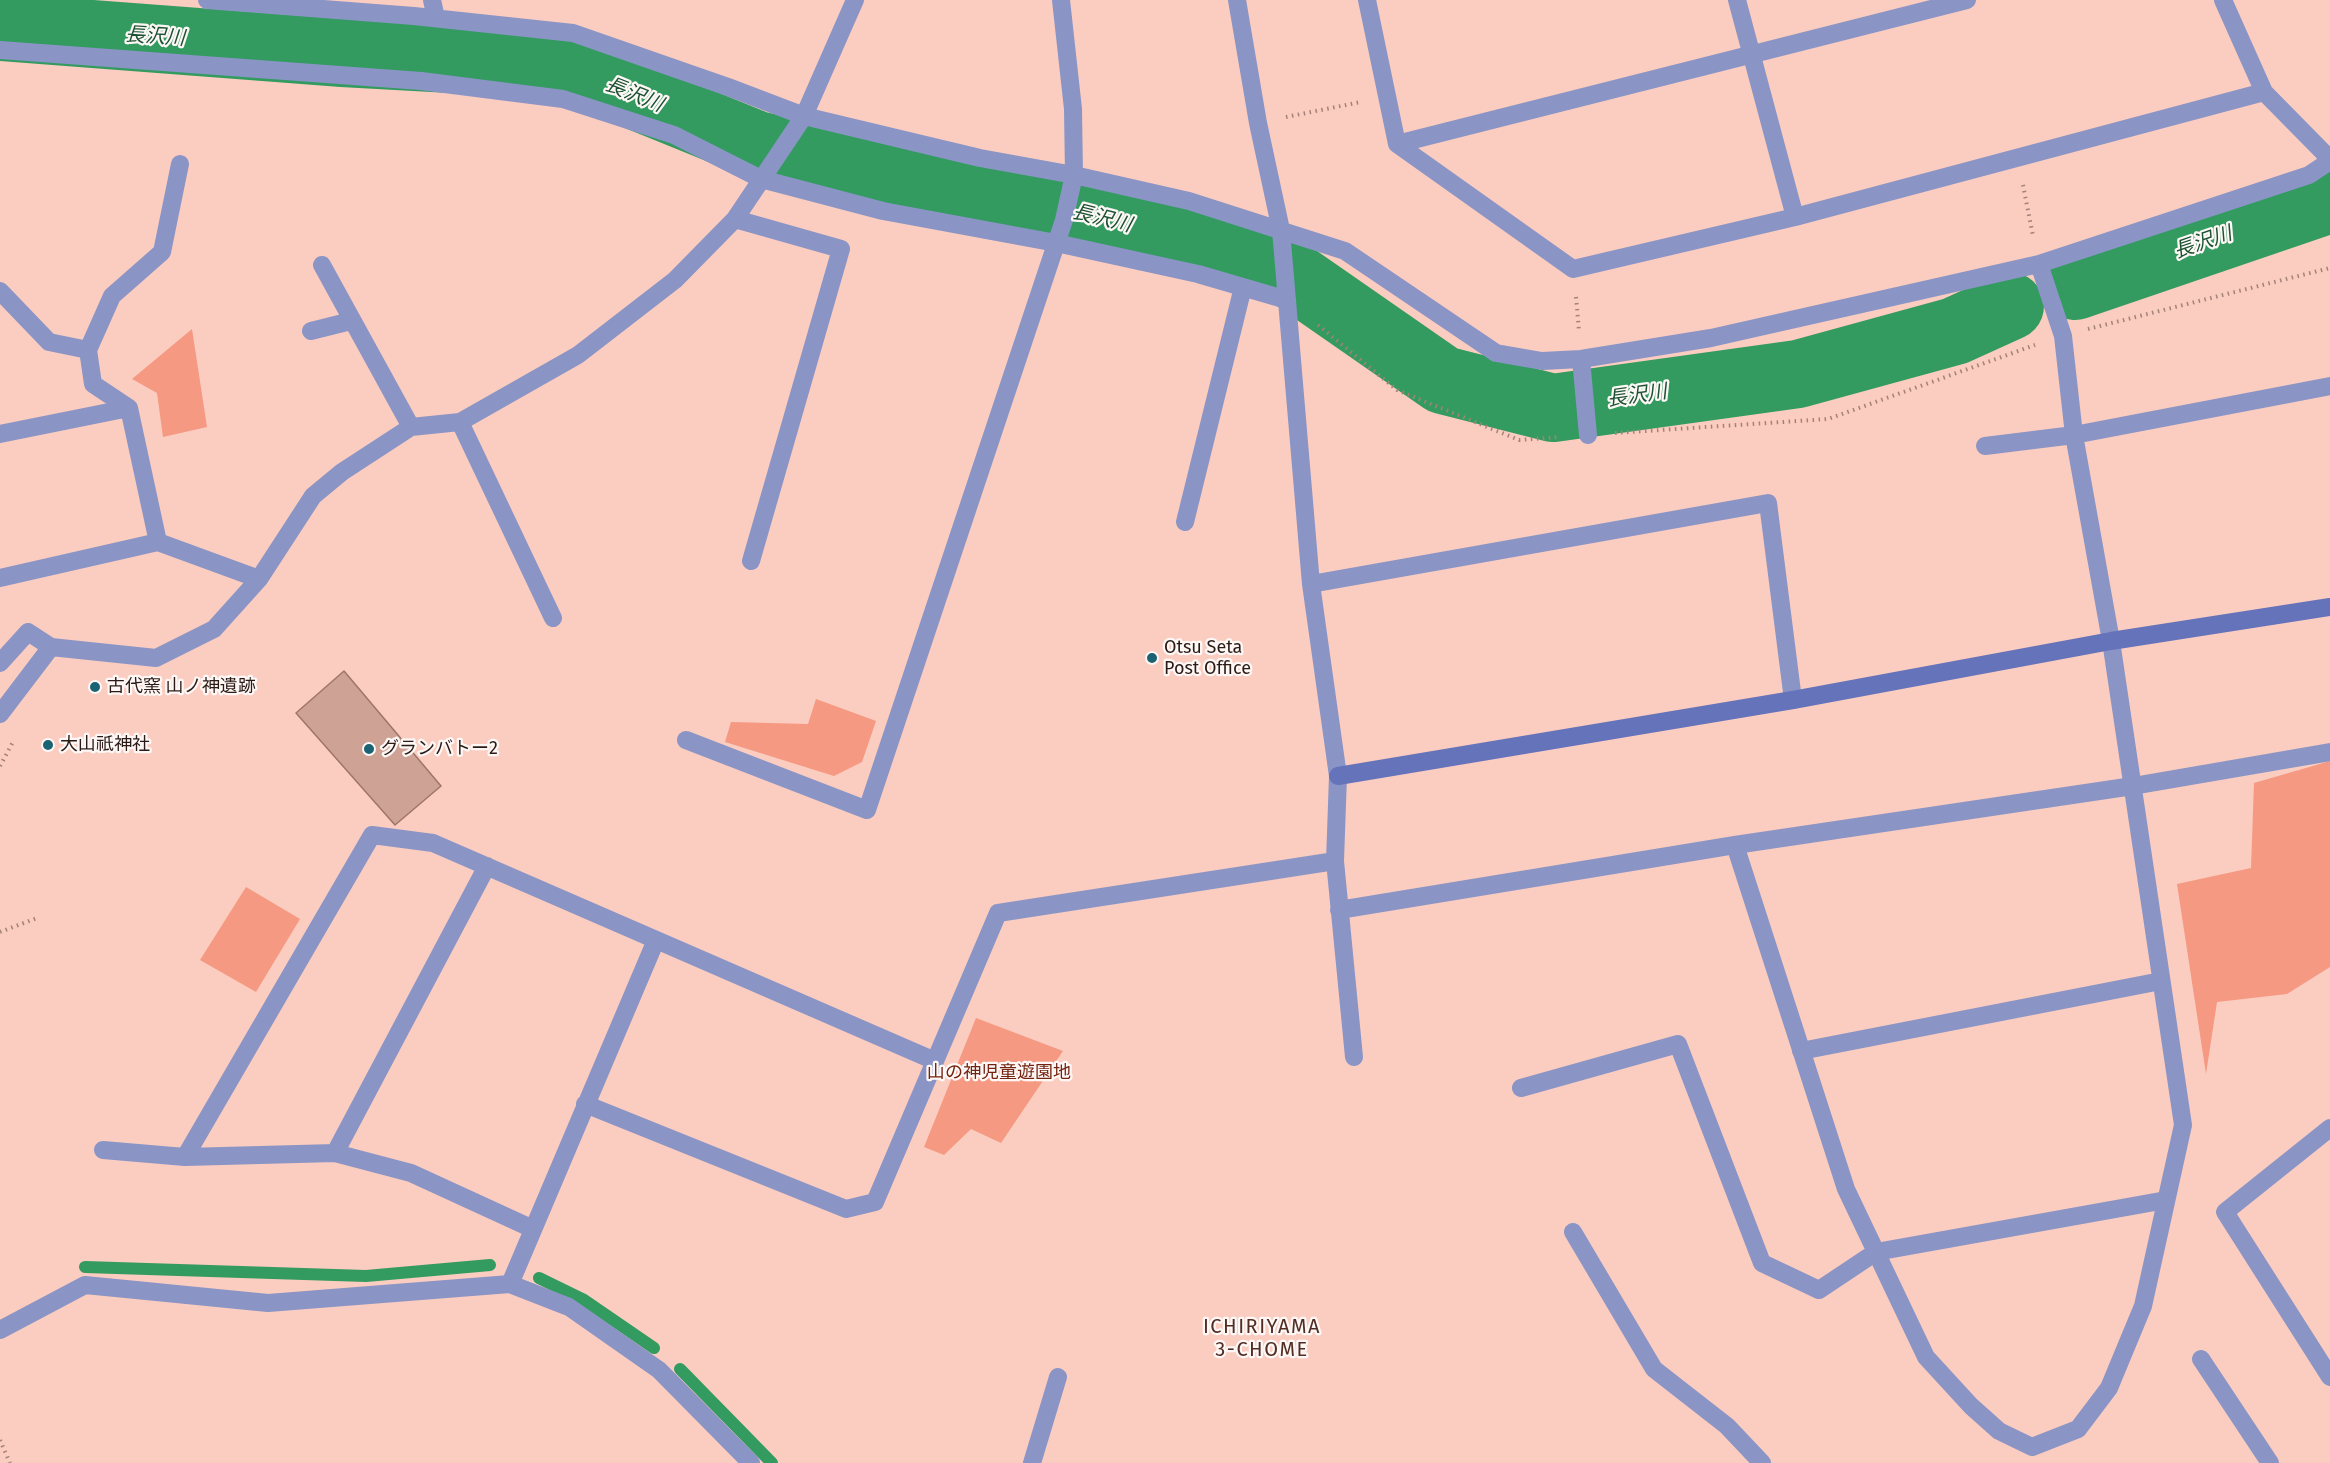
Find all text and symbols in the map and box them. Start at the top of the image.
water label: 長沢川 [124,23,186,51]
water label: 長沢川 [602,73,666,117]
water label: 長沢川 [1070,200,1134,238]
water label: 長沢川 [2171,222,2235,264]
water label: 長沢川 [1606,380,1668,412]
place label: Otsu Seta Post Office [1164,637,1251,680]
marker: Otsu Seta Post Office [1145,651,1159,665]
place label: 古代窯 山ノ神遺跡 [107,676,256,698]
marker: 古代窯 山ノ神遺跡 [88,680,102,694]
place label: 大山祇神社 [60,734,150,756]
marker: 大山祇神社 [41,738,55,752]
place label: グランバトー2 [381,738,498,760]
marker: グランバトー2 [362,742,376,756]
park label: 山の神児童遊園地 [927,1062,1071,1084]
district label: ICHIRIYAMA 3-CHOME [1203,1315,1321,1362]

